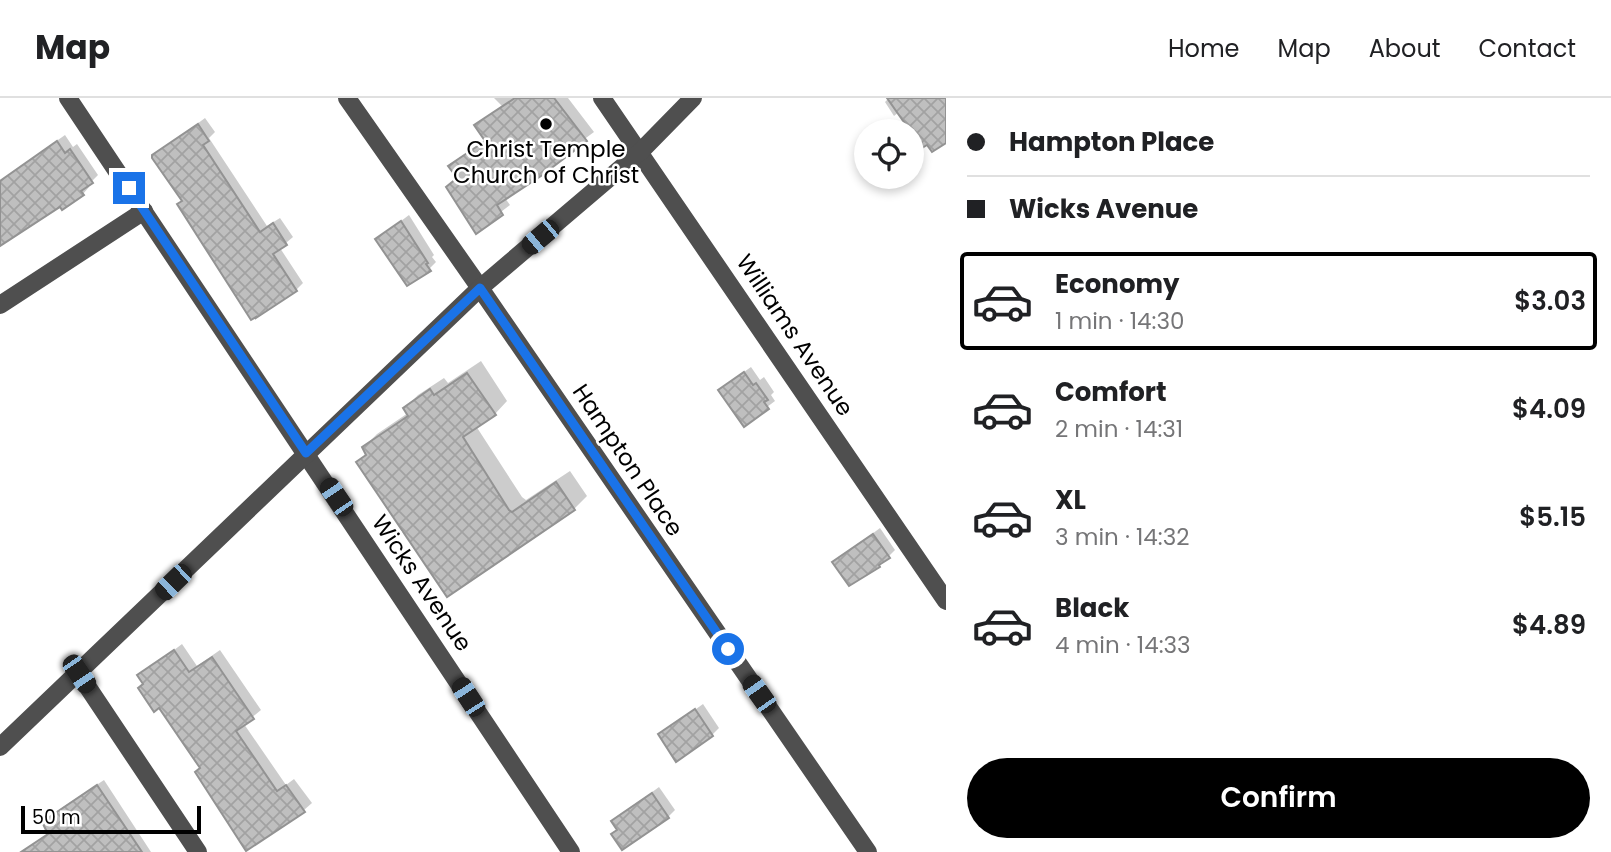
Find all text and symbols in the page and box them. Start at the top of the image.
text: Map [35,24,110,71]
text: Home [1168,32,1240,65]
text: Map [1278,32,1331,65]
text: About [1369,32,1440,65]
text: Contact [1478,32,1576,65]
marker: Christ Temple Church of Christ [538,116,554,132]
map controls [854,119,924,189]
button: locate [854,119,924,189]
text: Hampton Place [1009,124,1214,160]
place label: Christ Temple Church of Christ [453,133,639,191]
route end [113,172,145,204]
text: Wicks Avenue [1009,191,1198,227]
car [518,215,563,259]
street label: Williams Avenue [729,248,861,422]
text: Economy [1055,266,1179,302]
icon: car [971,270,1034,333]
text: $3.03 [1514,283,1586,319]
text: 1 min · 14:30 [1055,305,1184,337]
text: Comfort [1055,374,1167,410]
street label: Hampton Place [565,378,691,542]
icon: car [971,378,1034,441]
text: $4.09 [1512,391,1586,427]
text: 2 min · 14:31 [1055,413,1183,445]
car [316,474,357,520]
text: XL [1055,482,1086,518]
icon: car [971,486,1034,549]
text: $5.15 [1519,499,1586,535]
street label: Wicks Avenue [364,508,480,658]
text: 3 min · 14:32 [1055,521,1189,553]
car [151,560,196,604]
text: Black [1055,590,1129,626]
icon: car [971,594,1034,657]
text: $4.89 [1512,607,1586,643]
text: 4 min · 14:33 [1055,629,1191,661]
route start [712,633,744,665]
car [59,651,100,697]
car [739,671,780,717]
car [448,674,489,720]
button: Confirm [967,758,1590,838]
scale bar [21,803,201,835]
text: 50 m [32,804,81,831]

